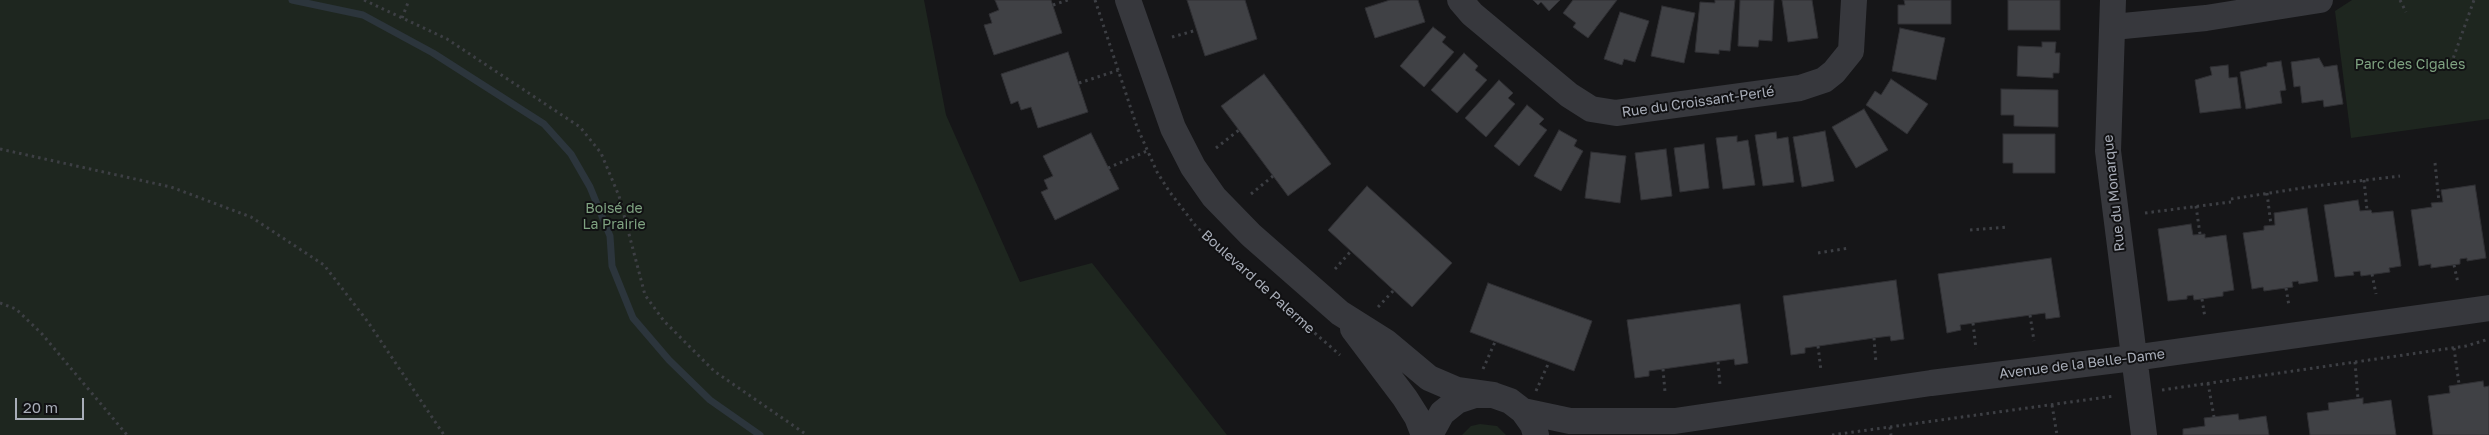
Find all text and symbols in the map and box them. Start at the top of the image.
park label: Parc des Cigales [2355,57,2465,73]
street label: Rue du Croissant-Perlé [1621,83,1775,121]
street label: Rue du Monarque [2100,134,2128,252]
park label: Boisé de La Prairie [582,201,646,233]
street label: Boulevard de Palerme [1198,227,1318,337]
street label: Avenue de la Belle-Dame [1998,345,2166,383]
scale bar [18,388,86,420]
text: 20 m [23,398,58,416]

